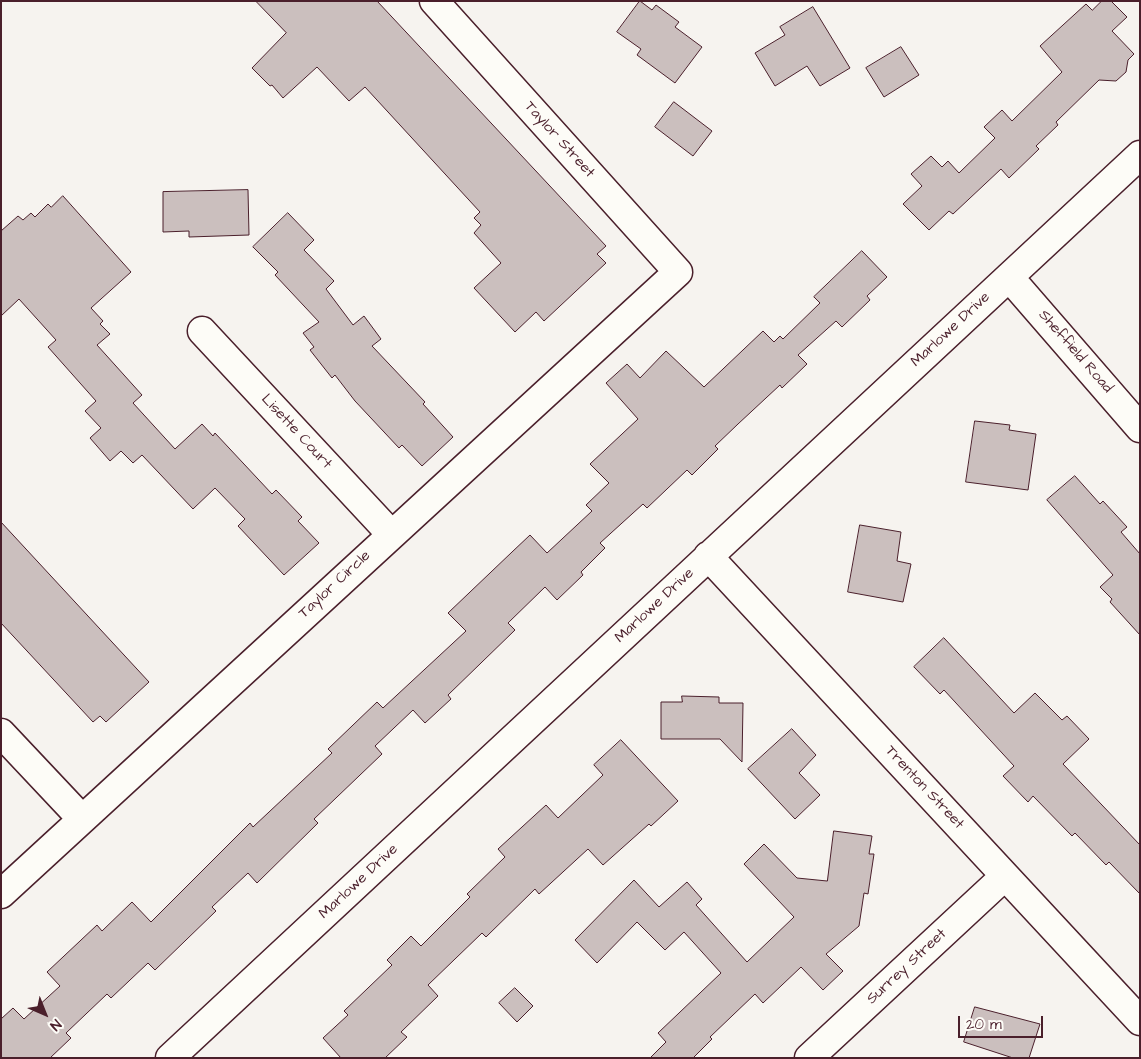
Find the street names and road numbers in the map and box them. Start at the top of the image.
street label: Taylor Street [520,98,598,182]
street label: Marlowe Drive [908,289,994,371]
street label: Sheffield Road [1034,307,1116,397]
street label: Lisette Court [257,391,335,473]
street label: Taylor Circle [295,547,375,623]
street label: Marlowe Drive [612,565,698,647]
street label: Trenton Street [881,743,967,833]
street label: Marlowe Drive [316,841,402,923]
street label: Surrey Street [863,925,951,1009]

